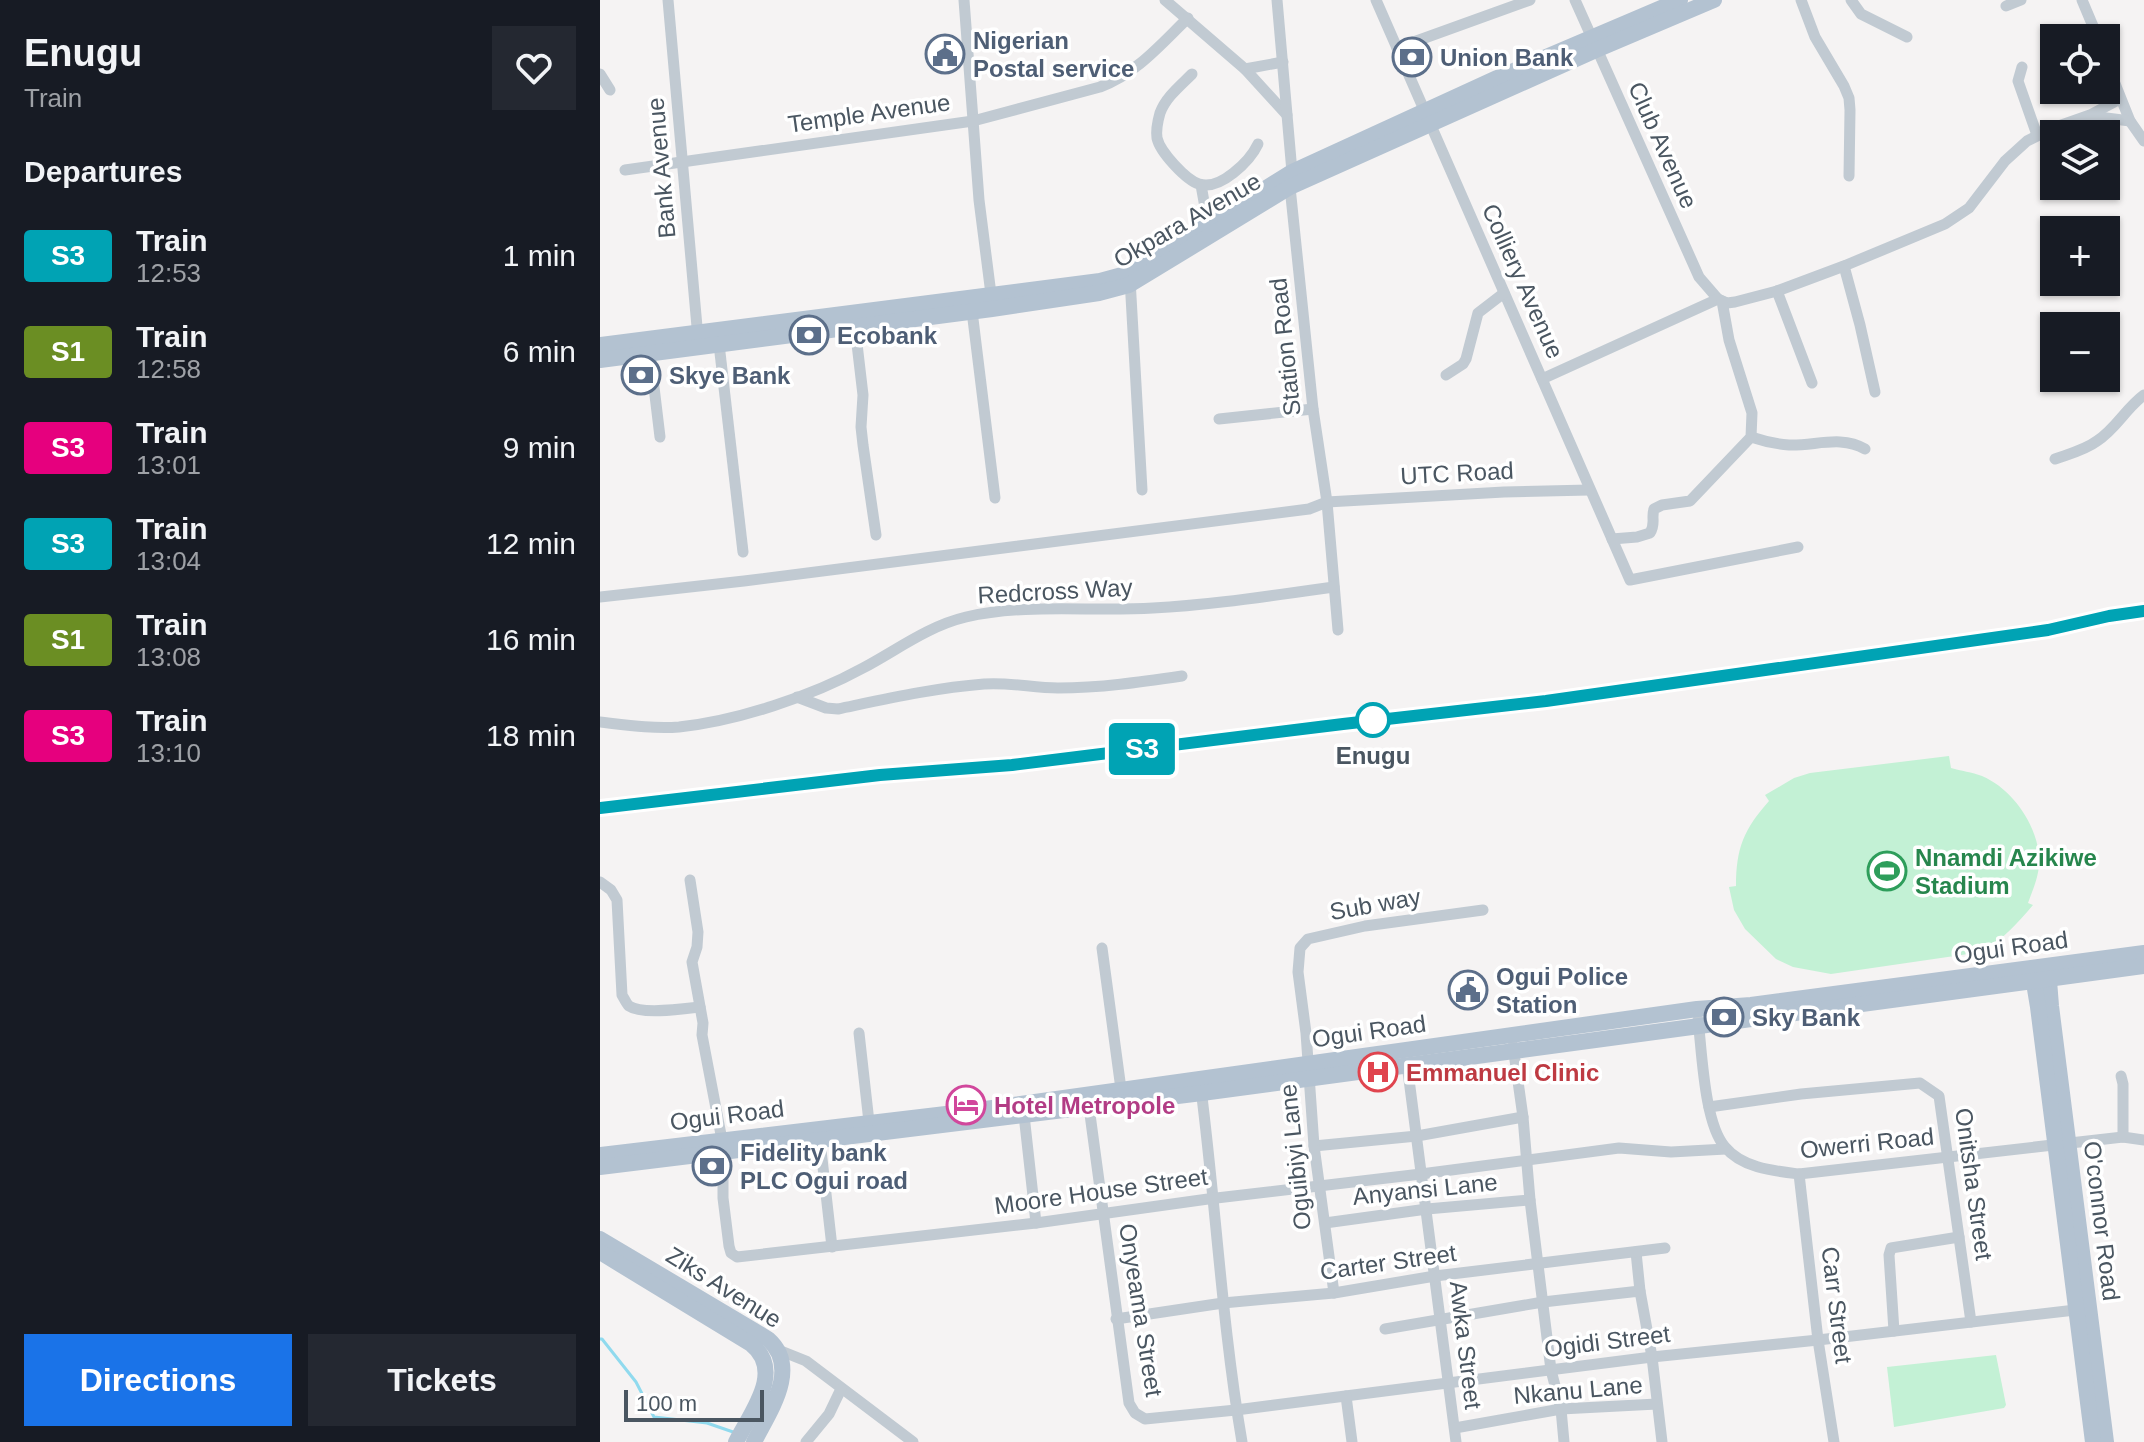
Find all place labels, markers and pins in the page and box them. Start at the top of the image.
place label: Nigerian Postal service [973,27,1134,82]
public building icon: Nigerian Postal service [924,33,966,75]
bank icon: Union Bank [1391,36,1433,78]
place label: Union Bank [1440,44,1574,71]
bank icon: Ecobank [788,314,830,356]
place label: Ecobank [837,322,938,349]
bank icon: Skye Bank [620,354,662,396]
place label: Skye Bank [669,362,791,389]
marker: Enugu [1356,703,1390,737]
place label: Enugu [1336,742,1410,769]
place label: Nnamdi Azikiwe Stadium [1915,844,2097,899]
sports icon: Nnamdi Azikiwe Stadium [1866,850,1908,892]
place label: Ogui Police Station [1496,963,1628,1018]
public building icon: Ogui Police Station [1447,969,1489,1011]
bank icon: Sky Bank [1703,996,1745,1038]
place label: Sky Bank [1752,1004,1861,1031]
hospital icon: Emmanuel Clinic [1357,1051,1399,1093]
place label: Emmanuel Clinic [1406,1059,1599,1086]
hotel icon: Hotel Metropole [945,1084,987,1126]
place label: Hotel Metropole [994,1092,1175,1119]
place label: Fidelity bank PLC Ogui road [740,1139,908,1194]
bank icon: Fidelity bank PLC Ogui road [691,1145,733,1187]

